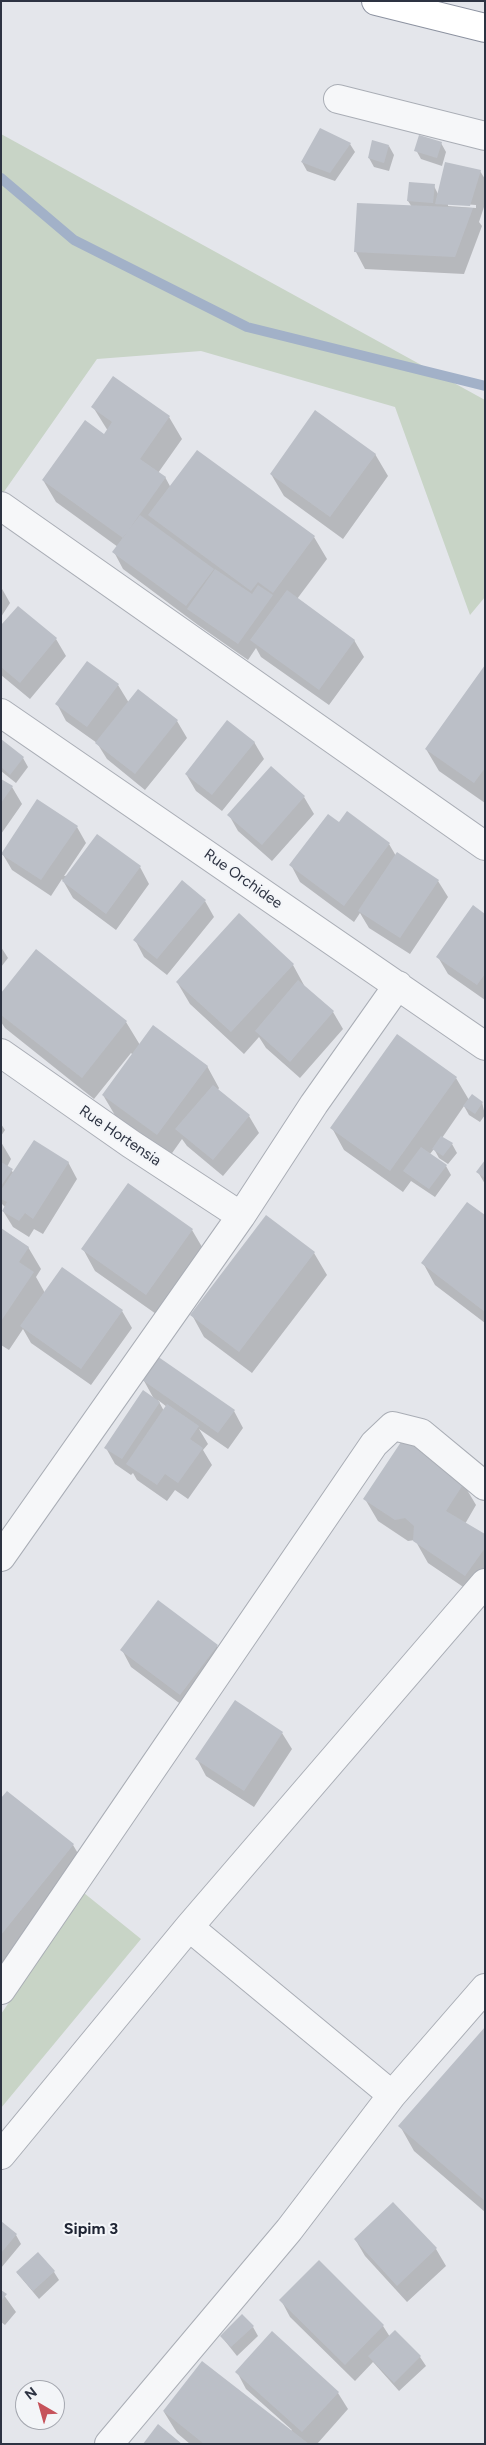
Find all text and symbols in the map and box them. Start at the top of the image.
street label: Rue Orchidee [200,845,286,913]
street label: Rue Hortensia [76,1102,164,1170]
district label: Sipim 3 [64,2219,118,2239]
north arrow [15,2380,65,2430]
text: N [22,2384,41,2404]

